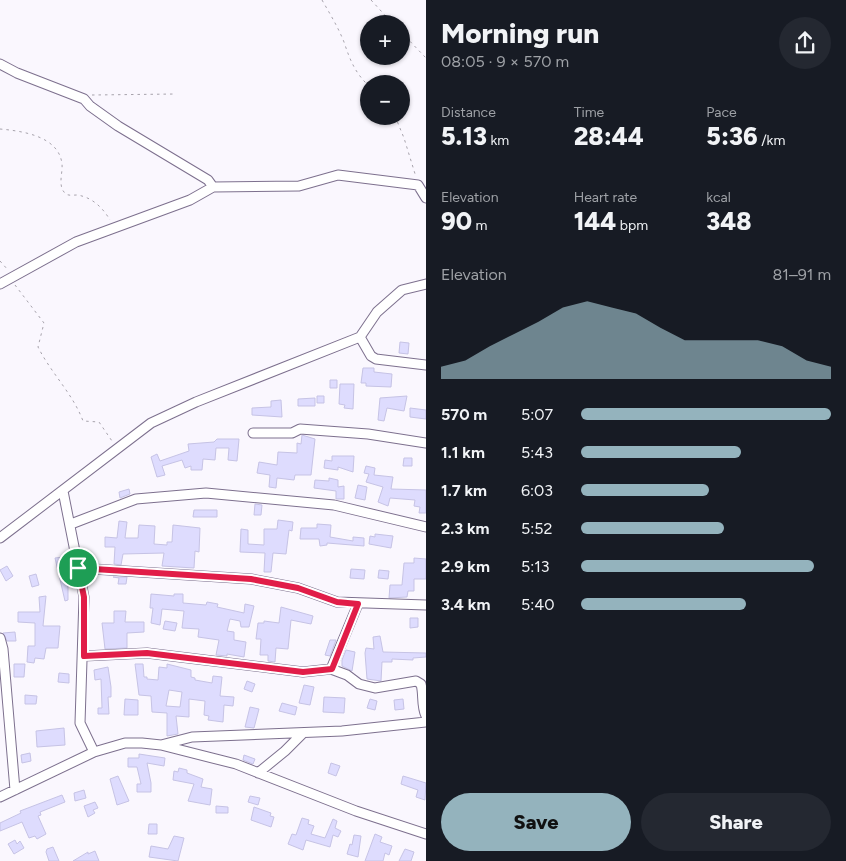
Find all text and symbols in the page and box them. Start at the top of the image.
map controls [360,15,410,125]
button: + [360,15,410,65]
text: Morning run [441,16,599,50]
button: share [779,17,831,69]
text: 08:05 · 9 × 570 m [441,52,569,71]
button: − [360,75,410,125]
text: Distance [441,104,496,121]
text: Time [574,104,604,121]
text: Pace [706,104,737,121]
text: 5.13 [441,121,487,151]
text: 28:44 [574,121,644,151]
text: 5:36 [706,121,758,151]
text: km [487,132,509,149]
text: /km [758,132,785,149]
text: Elevation [441,189,499,206]
text: Heart rate [574,189,637,206]
text: kcal [706,189,731,206]
text: 90 [441,206,472,236]
text: 144 [574,206,616,236]
text: 348 [706,206,752,236]
text: m [472,217,487,234]
text: bpm [616,217,648,234]
text: Elevation [441,265,507,284]
text: 81–91 m [773,265,831,284]
text: 570 m [441,405,487,424]
text: 5:07 [521,405,553,424]
text: 1.1 km [441,443,485,462]
text: 5:43 [521,443,553,462]
text: 1.7 km [441,481,487,500]
text: 6:03 [521,481,553,500]
text: 2.3 km [441,519,490,538]
text: 5:52 [521,519,552,538]
pin [57,547,99,589]
icon: arrive [64,554,92,582]
text: 2.9 km [441,557,490,576]
text: 5:13 [521,557,550,576]
text: 3.4 km [441,595,490,614]
text: 5:40 [521,595,554,614]
button: Save [441,793,631,851]
button: Share [641,793,831,851]

